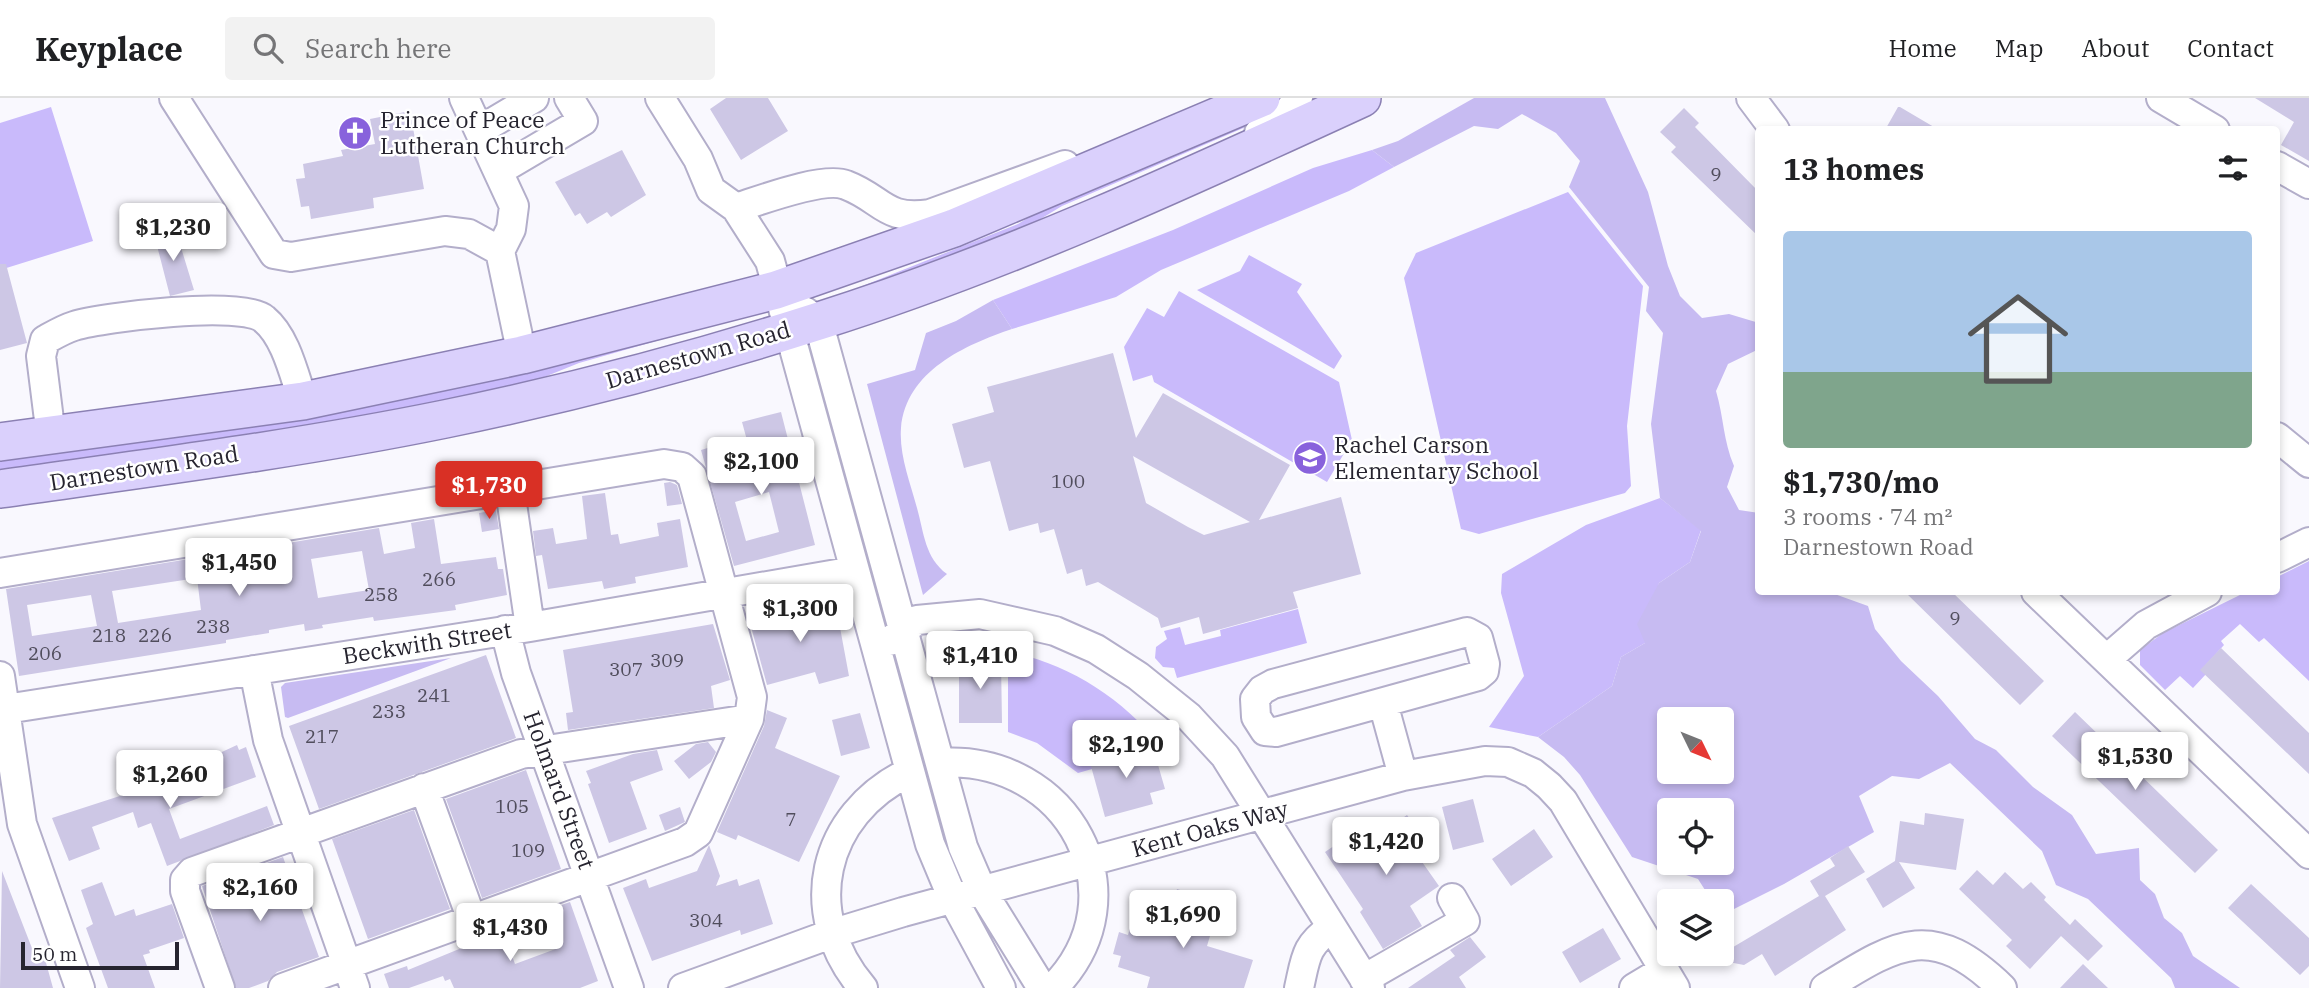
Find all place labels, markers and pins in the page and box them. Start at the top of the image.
place label: Prince of Peace Lutheran Church [380,104,565,160]
church icon: Prince of Peace Lutheran Church [336,114,374,152]
pin: $1,230 [116,204,230,263]
place label: Rachel Carson Elementary School [1334,429,1539,485]
pin: $2,100 [704,438,818,497]
school or university icon: Rachel Carson Elementary School [1291,439,1329,477]
pin: $1,730 [432,462,546,521]
pin: $1,450 [182,538,296,598]
pin: $1,300 [743,584,857,644]
pin: $1,410 [923,632,1037,691]
pin: $2,190 [1069,720,1183,780]
pin: $1,530 [2078,732,2192,792]
pin: $1,260 [113,750,227,810]
pin: $1,420 [1329,818,1443,877]
pin: $2,160 [203,864,317,923]
pin: $1,690 [1126,890,1240,950]
pin: $1,430 [453,904,567,963]

